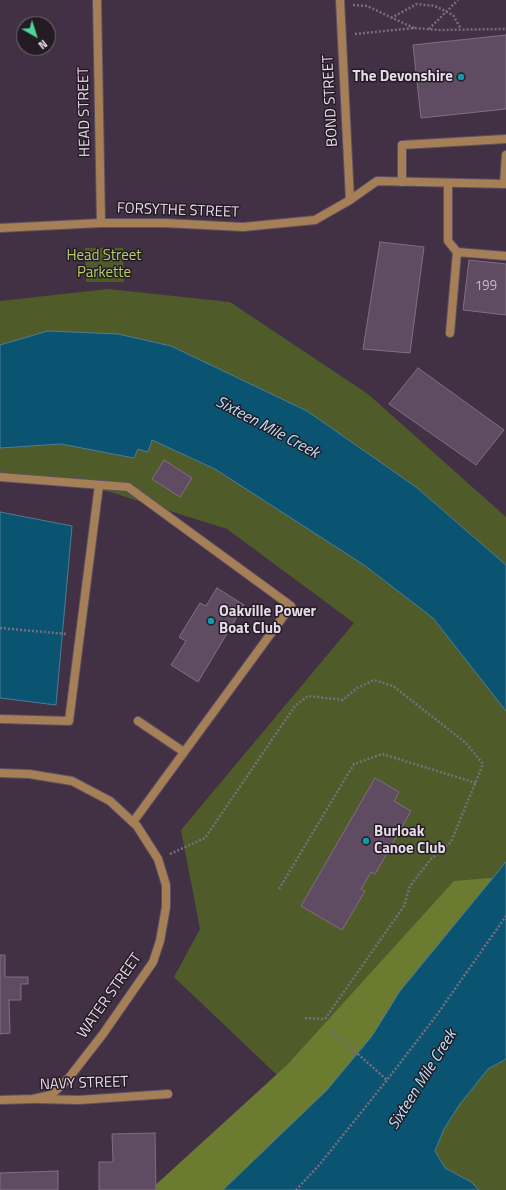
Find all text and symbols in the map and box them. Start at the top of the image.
north arrow [16,16,56,56]
text: N [35,36,51,53]
street label: BOND STREET [320,55,342,147]
street label: HEAD STREET [75,67,95,157]
place label: The Devonshire [353,68,453,86]
marker: The Devonshire [456,72,466,82]
street label: FORSYTHE STREET [117,200,239,222]
park label: Head Street Parkette [66,247,142,282]
house number: 199 [475,279,497,295]
water label: Sixteen Mile Creek [212,393,322,463]
place label: Oakville Power Boat Club [219,603,316,638]
marker: Oakville Power Boat Club [206,616,216,626]
place label: Burloak Canoe Club [374,823,446,858]
marker: Burloak Canoe Club [361,836,371,846]
street label: WATER STREET [74,950,146,1042]
water label: Sixteen Mile Creek [385,1026,461,1134]
street label: NAVY STREET [39,1073,129,1095]

